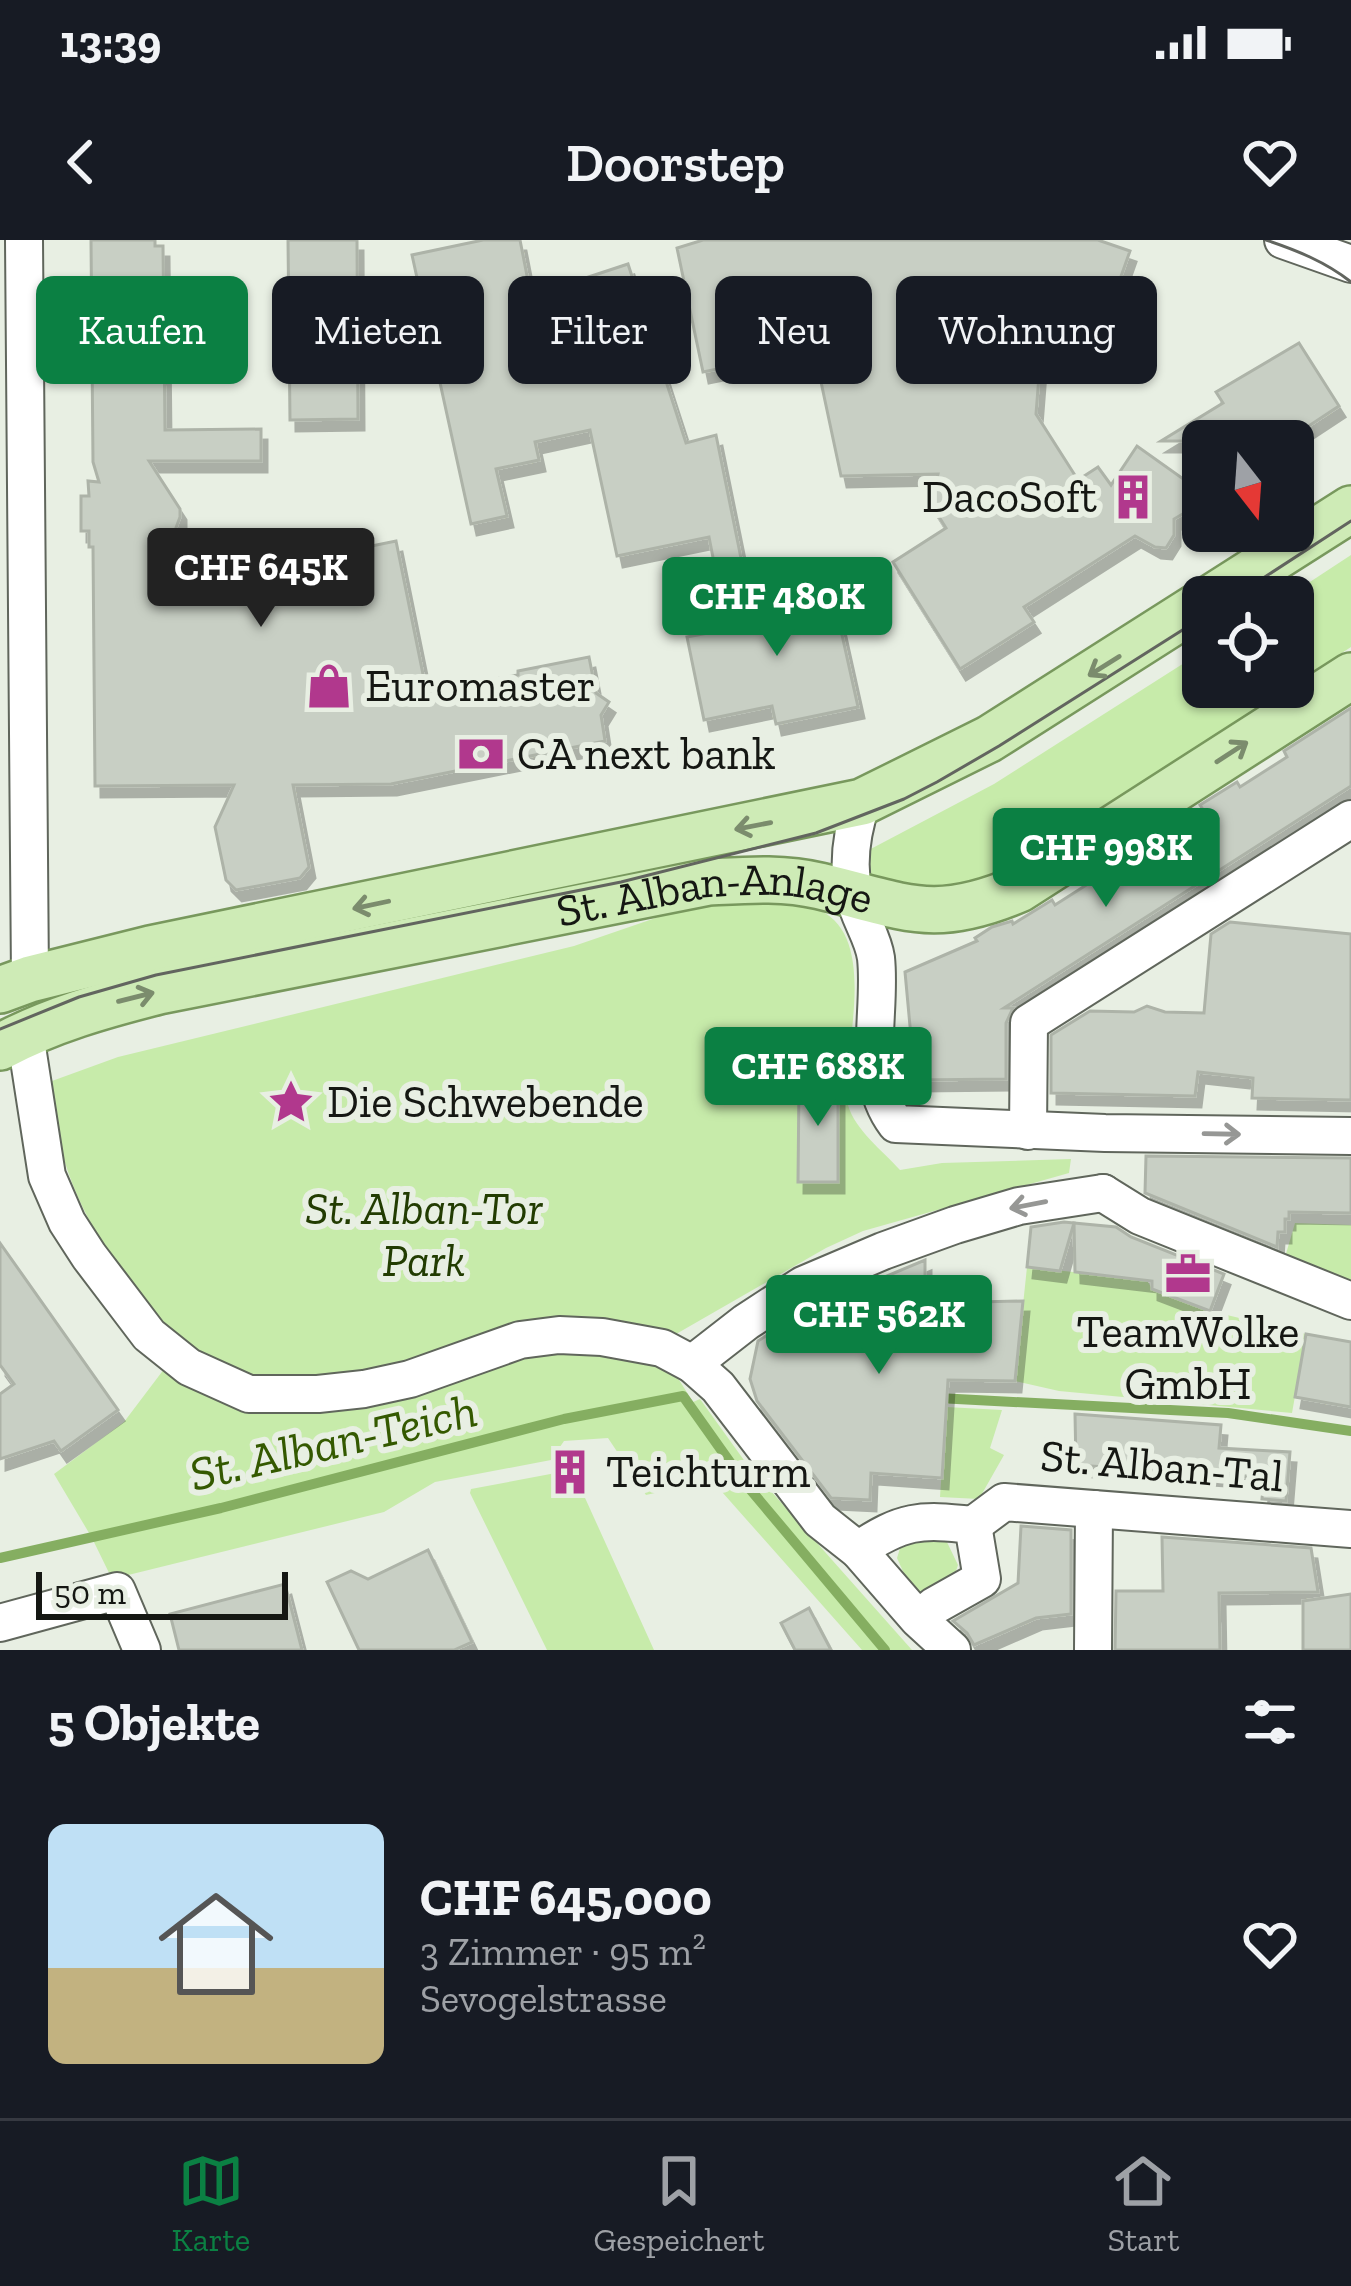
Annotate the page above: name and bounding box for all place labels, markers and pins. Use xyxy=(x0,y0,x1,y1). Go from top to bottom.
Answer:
place label: DacoSoft xyxy=(922,470,1097,524)
building icon: DacoSoft xyxy=(1108,472,1158,522)
pin: CHF 645K xyxy=(137,528,385,630)
pin: CHF 480K xyxy=(653,557,901,659)
place label: Euromaster xyxy=(365,659,596,713)
shop icon: Euromaster xyxy=(304,661,354,711)
place label: CA next bank xyxy=(517,727,775,781)
bank icon: CA next bank xyxy=(456,729,506,779)
pin: CHF 998K xyxy=(982,808,1230,910)
pin: CHF 688K xyxy=(694,1027,942,1129)
place label: Die Schwebende xyxy=(327,1075,644,1129)
place icon: Die Schwebende xyxy=(266,1077,316,1127)
office icon: TeamWolke GmbH xyxy=(1163,1249,1213,1299)
pin: CHF 562K xyxy=(755,1275,1003,1377)
place label: TeamWolke GmbH xyxy=(1076,1305,1300,1411)
place label: Teichturm xyxy=(606,1445,811,1499)
building icon: Teichturm xyxy=(545,1447,595,1497)

